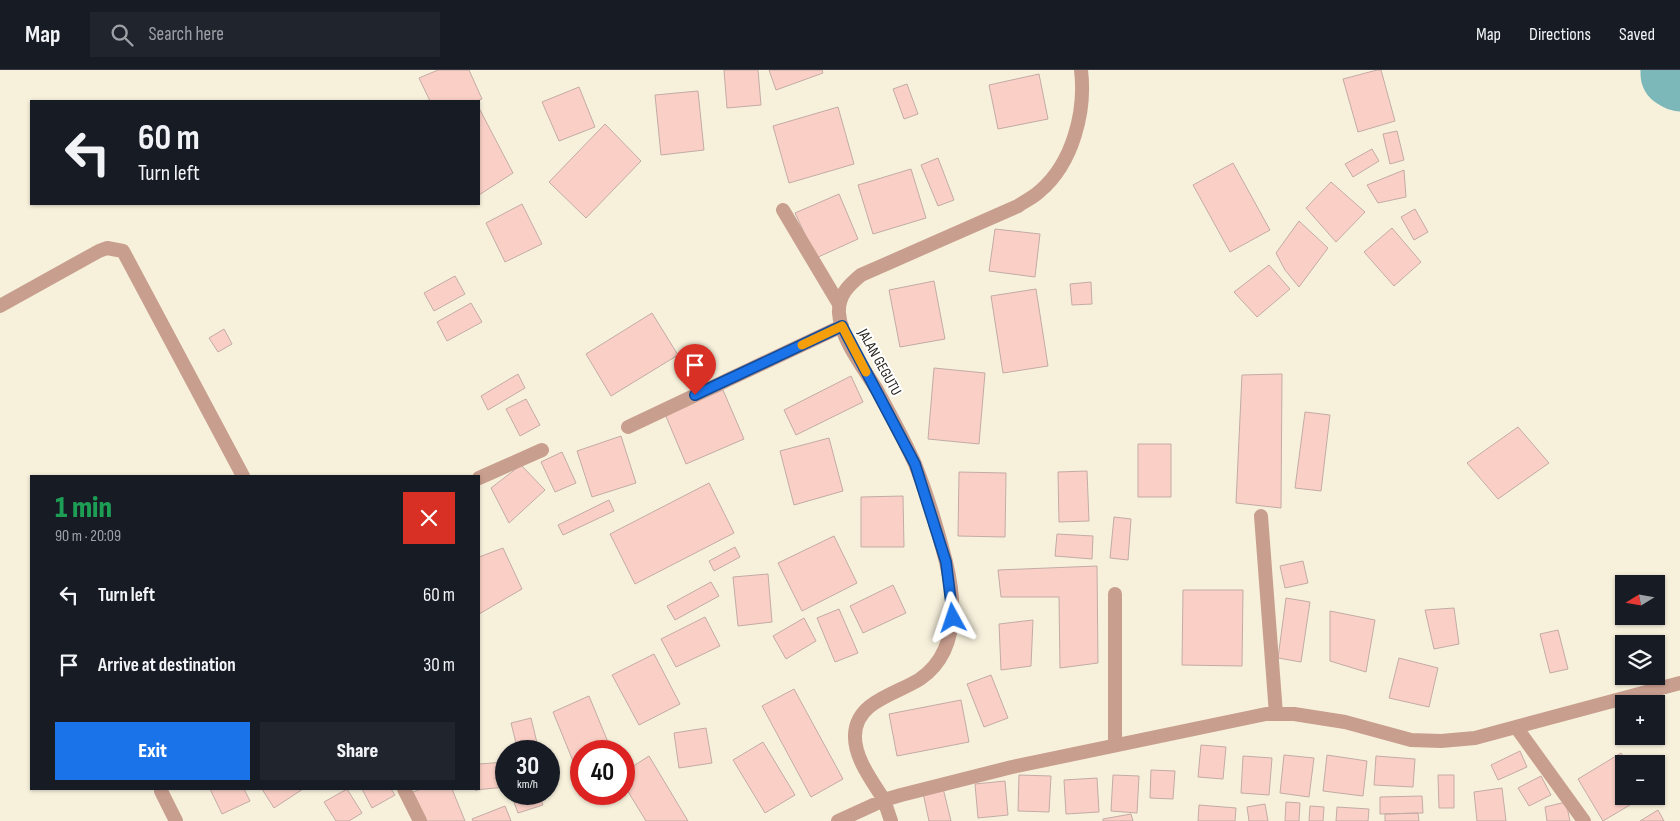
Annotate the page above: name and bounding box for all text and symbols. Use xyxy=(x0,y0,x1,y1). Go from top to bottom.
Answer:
search box xyxy=(90,12,440,57)
text: Map xyxy=(25,20,60,49)
icon: search xyxy=(108,21,136,49)
text: Search here xyxy=(148,23,224,46)
text: Map xyxy=(1476,24,1501,45)
text: Directions xyxy=(1529,24,1591,45)
text: Saved xyxy=(1619,24,1655,45)
text: 60 m xyxy=(138,117,200,160)
icon: left xyxy=(55,120,120,185)
text: Turn left xyxy=(138,160,200,187)
street label: JALAN GEGUTU xyxy=(853,325,906,399)
pin xyxy=(674,344,716,395)
icon: arrive xyxy=(681,351,709,379)
text: 1 min xyxy=(55,490,112,526)
button: close xyxy=(403,492,455,544)
text: 90 m · 20:09 xyxy=(55,527,121,546)
north arrow xyxy=(1615,575,1665,625)
map controls xyxy=(1615,575,1665,805)
icon: left xyxy=(55,581,83,609)
text: Turn left xyxy=(98,584,155,607)
text: 60 m xyxy=(423,584,455,607)
position arrow xyxy=(926,591,978,643)
button: layers xyxy=(1615,635,1665,685)
icon: arrive xyxy=(55,651,83,679)
text: Arrive at destination xyxy=(98,654,236,677)
text: 30 m xyxy=(423,654,455,677)
button: + xyxy=(1615,695,1665,745)
button: Exit xyxy=(55,722,250,780)
button: Share xyxy=(260,722,455,780)
speed limit sign: 40 xyxy=(570,740,635,805)
text: 30 xyxy=(516,751,539,782)
button: − xyxy=(1615,755,1665,805)
text: km/h xyxy=(517,777,538,792)

